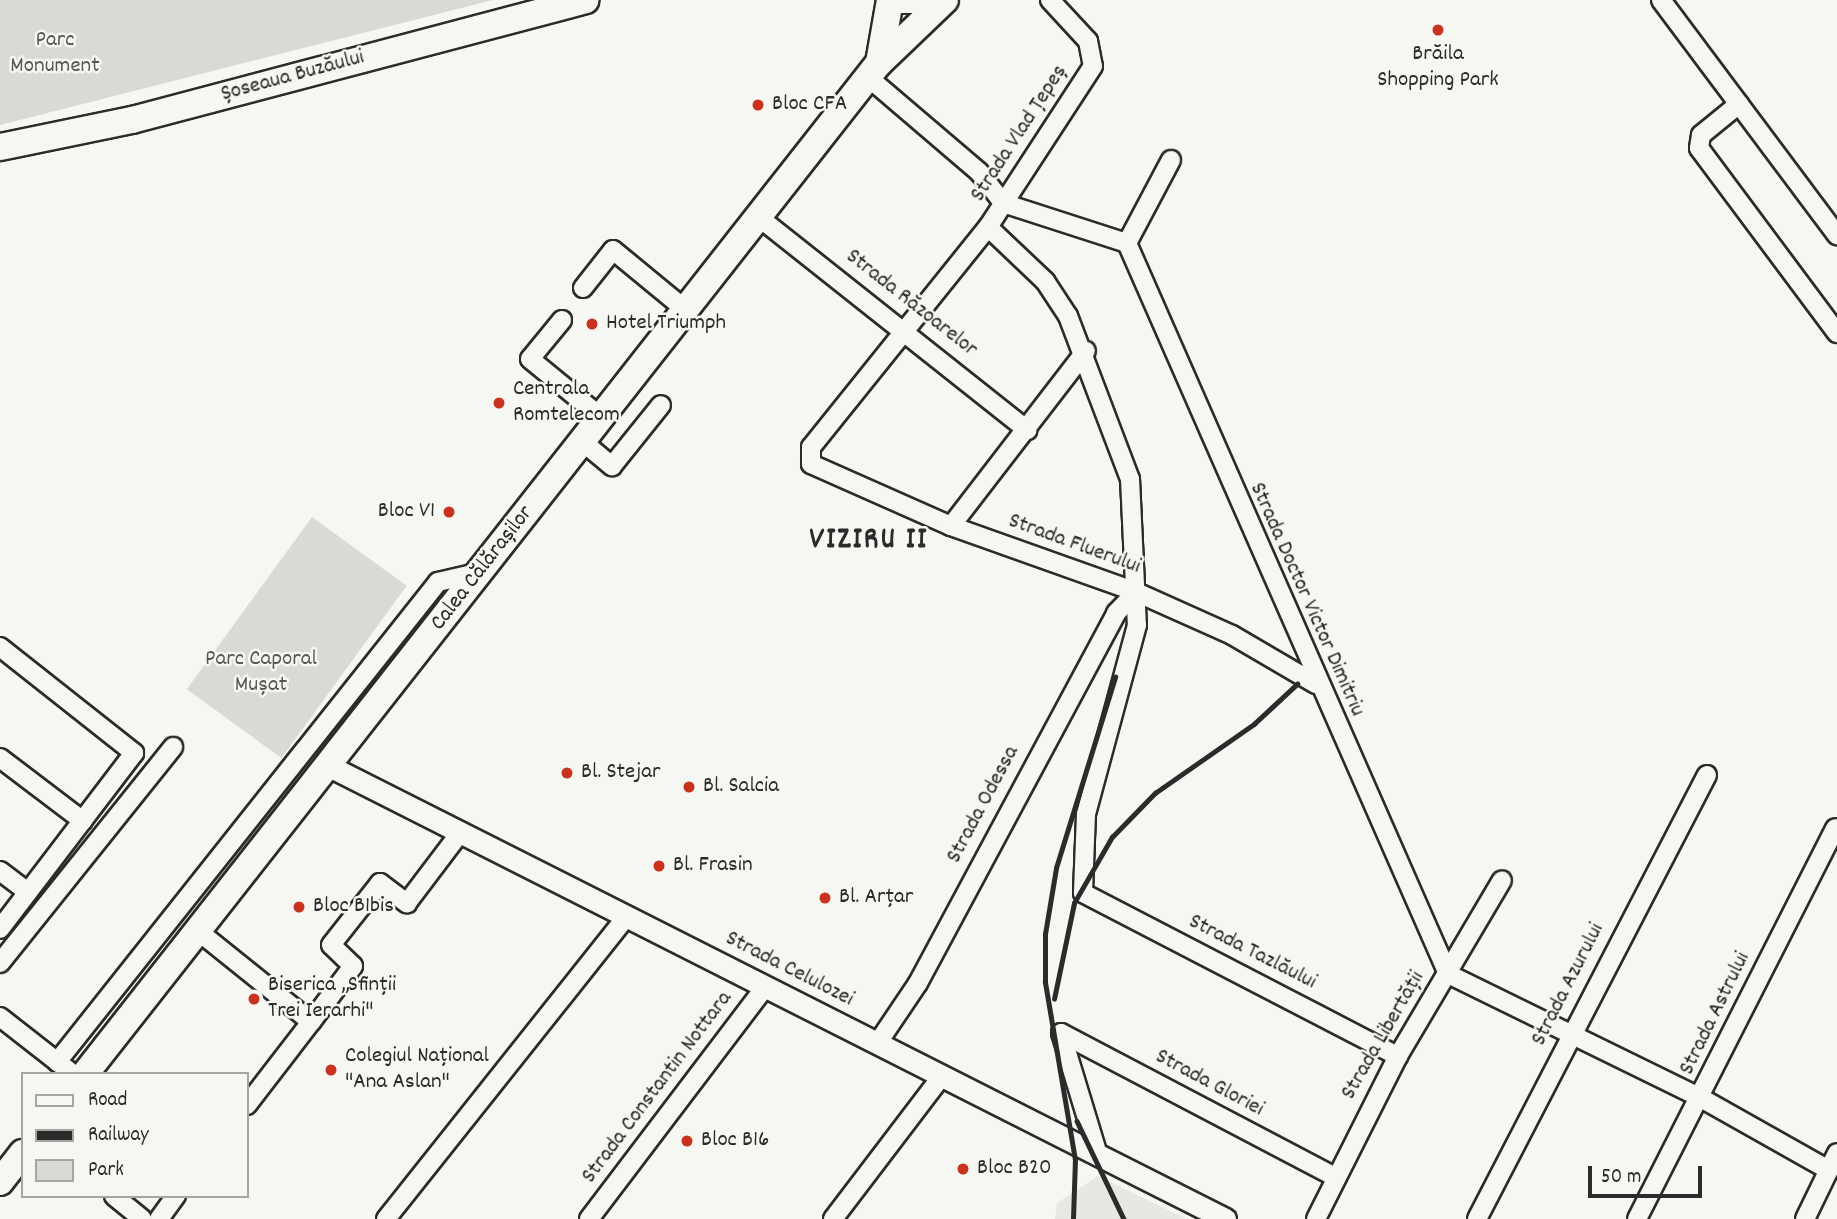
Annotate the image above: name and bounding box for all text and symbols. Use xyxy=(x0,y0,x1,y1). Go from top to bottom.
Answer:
marker: Brăila Shopping Park xyxy=(1430,22,1446,38)
park label: Parc Monument xyxy=(10,27,100,81)
place label: Brăila Shopping Park xyxy=(1377,41,1499,95)
street label: Șoseaua Buzăului xyxy=(219,45,367,109)
street label: Strada Vlad Țepeș xyxy=(965,60,1075,208)
place label: Bloc CFA xyxy=(772,91,847,119)
marker: Bloc CFA xyxy=(750,97,766,113)
street label: Strada Răzoarelor xyxy=(839,244,983,364)
place label: Hotel Triumph xyxy=(606,310,726,338)
marker: Hotel Triumph xyxy=(584,316,600,332)
place label: Centrala Romtelecom xyxy=(513,376,620,430)
marker: Centrala Romtelecom xyxy=(491,395,507,411)
street label: Strada Doctor Victor Dimitriu xyxy=(1242,479,1370,721)
place label: Bloc V1 xyxy=(378,498,435,526)
street label: Calea Călărașilor xyxy=(426,501,540,637)
marker: Bloc V1 xyxy=(441,504,457,520)
street label: Strada Fluerului xyxy=(1004,508,1144,582)
district label: VIZIRU II xyxy=(811,524,927,560)
park label: Parc Caporal Mușat xyxy=(205,646,317,700)
street label: Strada Odessa xyxy=(942,742,1026,868)
place label: Bl. Stejar xyxy=(581,759,661,787)
marker: Bl. Stejar xyxy=(559,765,575,781)
place label: Bl. Salcia xyxy=(703,773,779,801)
marker: Bl. Salcia xyxy=(681,779,697,795)
place label: Bl. Frasin xyxy=(673,852,753,880)
marker: Bl. Frasin xyxy=(651,858,667,874)
place label: Bl. Arțar xyxy=(839,884,913,912)
marker: Bl. Arțar xyxy=(817,890,833,906)
place label: Bloc B1bis xyxy=(313,893,394,921)
marker: Bloc B1bis xyxy=(291,899,307,915)
street label: Strada Tazlăului xyxy=(1183,909,1321,997)
street label: Strada Azurului xyxy=(1526,919,1612,1051)
street label: Strada Celulozei xyxy=(720,926,858,1014)
street label: Strada Astrului xyxy=(1674,948,1758,1080)
street label: Strada Libertății xyxy=(1336,967,1432,1105)
place label: Biserica „Sfinții Trei Ierarhi" xyxy=(268,972,396,1026)
street label: Strada Constantin Nottara xyxy=(577,986,739,1190)
marker: Biserica „Sfinții Trei Ierarhi" xyxy=(246,991,262,1007)
place label: Colegiul Național "Ana Aslan" xyxy=(345,1043,489,1097)
street label: Strada Gloriei xyxy=(1150,1044,1268,1124)
marker: Colegiul Național "Ana Aslan" xyxy=(323,1062,339,1078)
legend xyxy=(21,1072,248,1198)
text: Road xyxy=(88,1086,127,1116)
text: Railway xyxy=(88,1121,149,1151)
place label: Bloc B16 xyxy=(701,1127,769,1155)
marker: Bloc B16 xyxy=(679,1133,695,1149)
scale bar xyxy=(1592,1152,1706,1196)
place label: Bloc B20 xyxy=(977,1155,1052,1183)
text: Park xyxy=(88,1156,124,1186)
marker: Bloc B20 xyxy=(955,1161,971,1177)
text: 50 m xyxy=(1601,1163,1641,1193)

